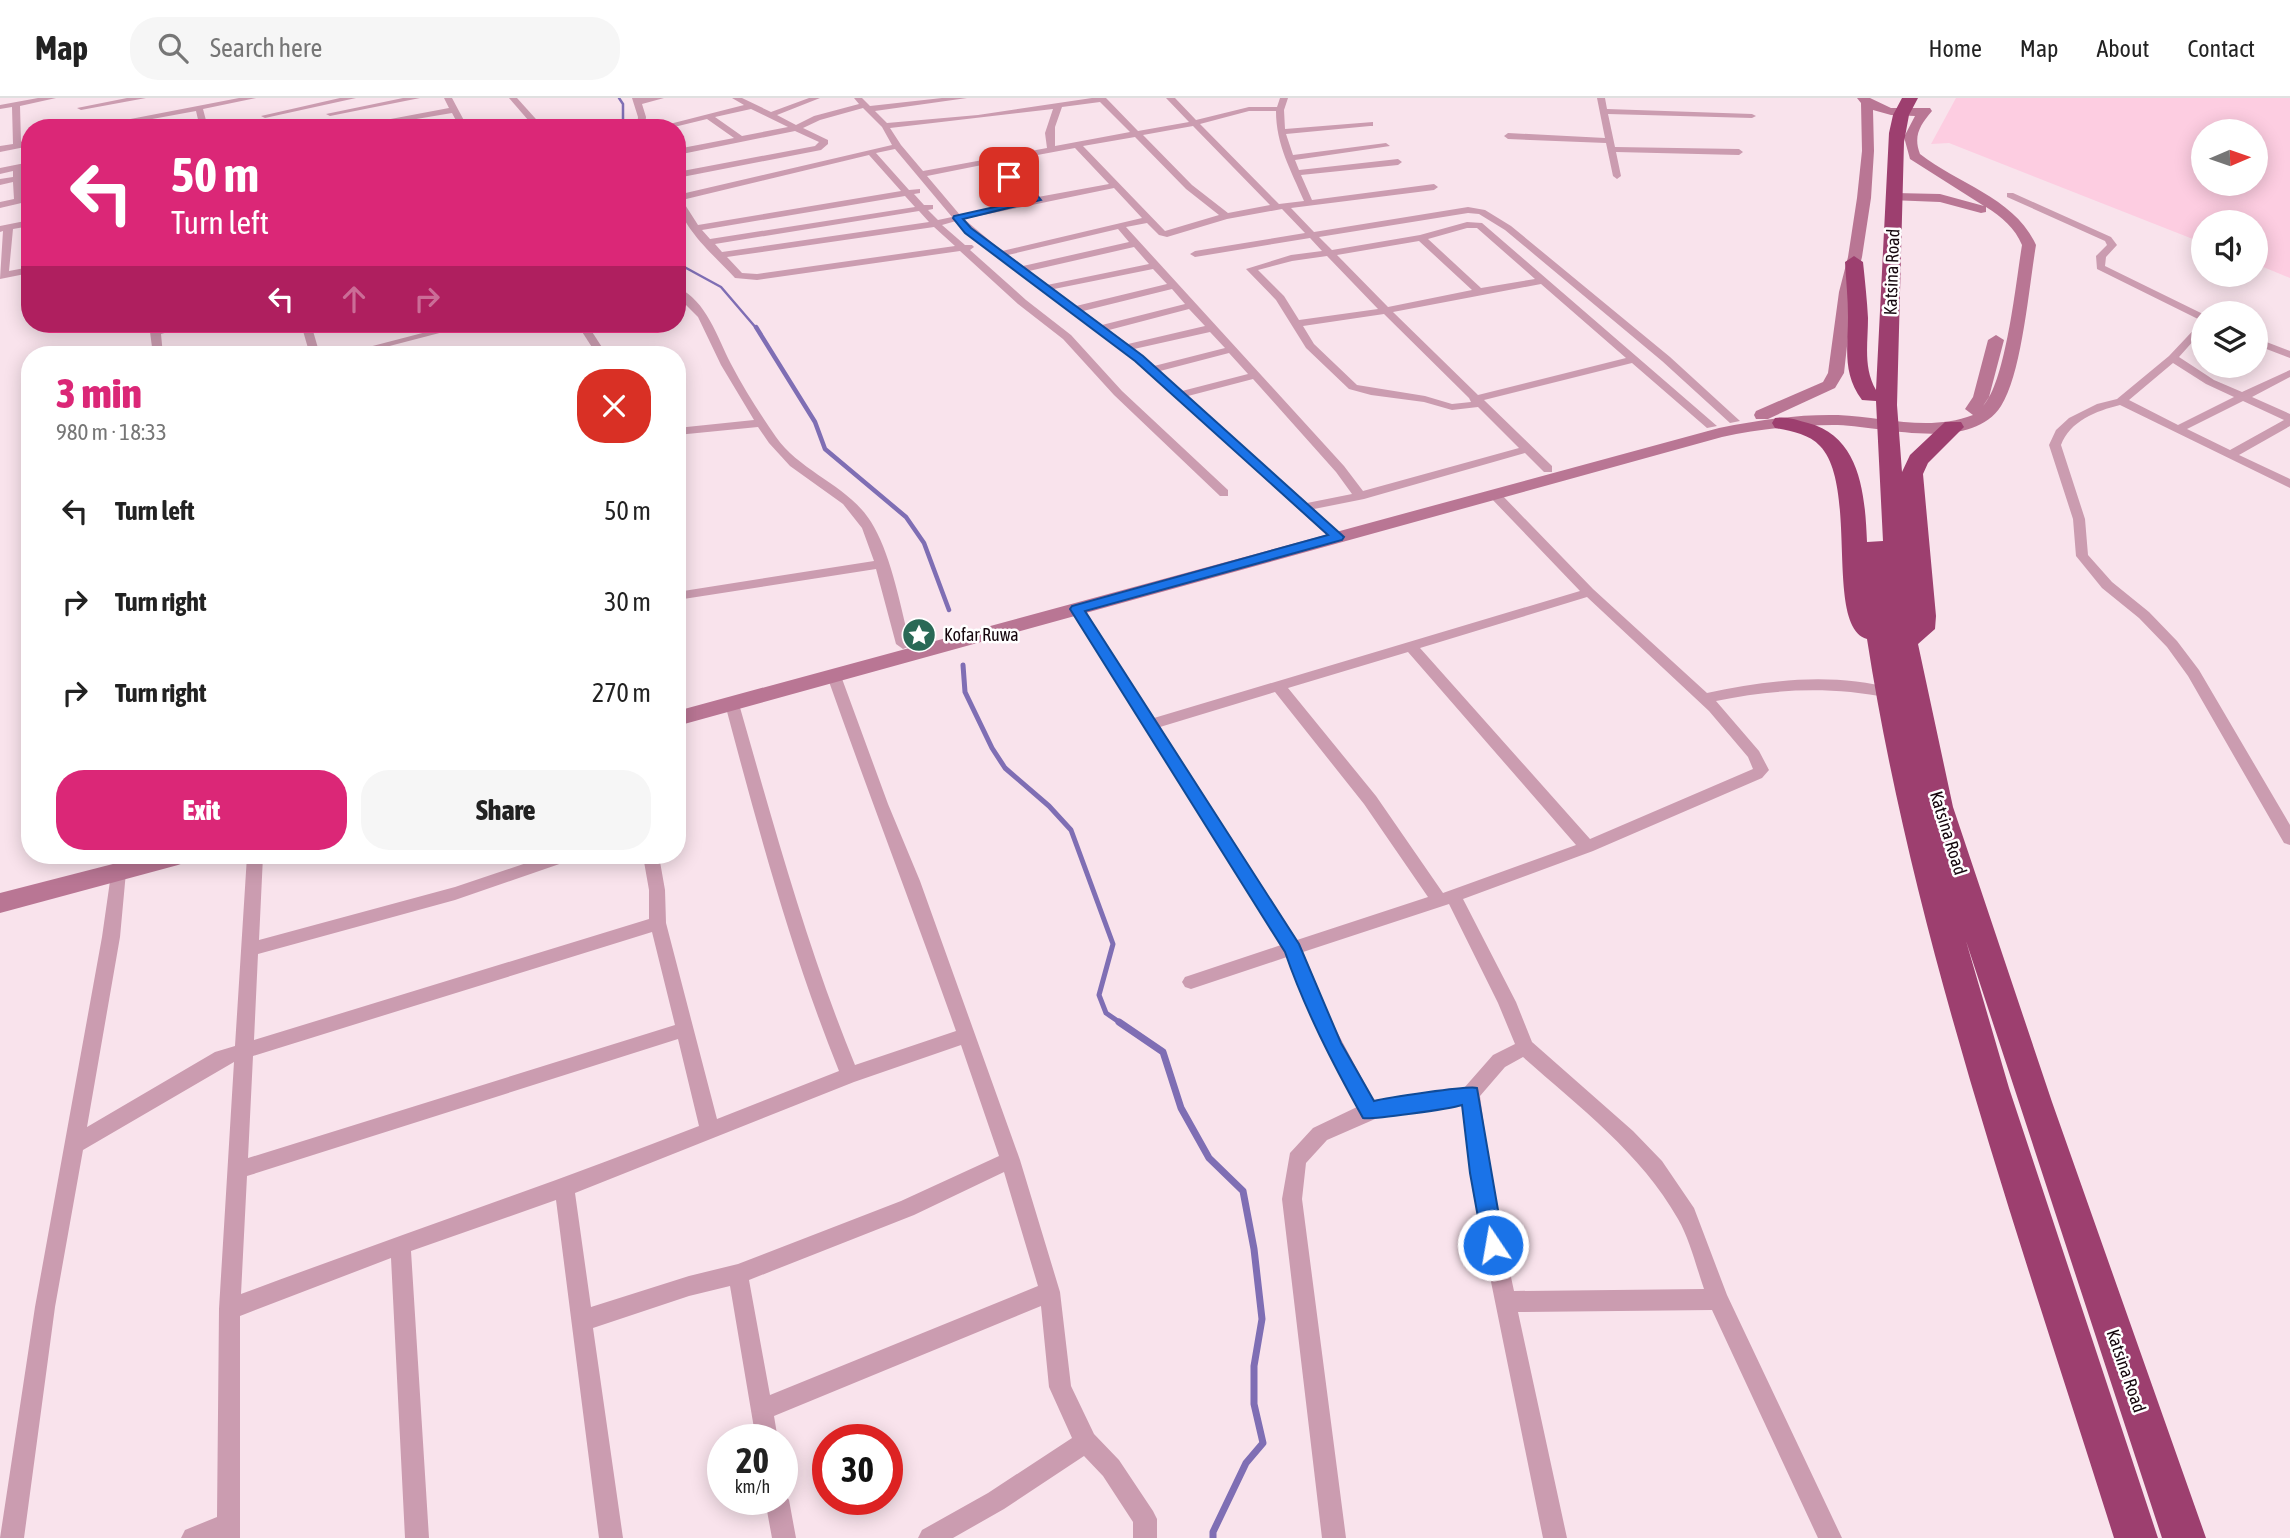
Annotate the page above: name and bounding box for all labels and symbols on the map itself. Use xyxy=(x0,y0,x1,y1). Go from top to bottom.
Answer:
north arrow xyxy=(2191,119,2268,196)
pin xyxy=(979,147,1039,207)
street label: Katsina Road xyxy=(1879,228,1904,316)
place icon: Kofar Ruwa xyxy=(900,616,938,654)
place label: Kofar Ruwa xyxy=(944,624,1019,645)
street label: Katsina Road xyxy=(1926,788,1971,877)
position arrow xyxy=(1456,1208,1530,1282)
street label: Katsina Road xyxy=(2102,1327,2150,1415)
speed limit sign: 30 xyxy=(812,1424,903,1515)

